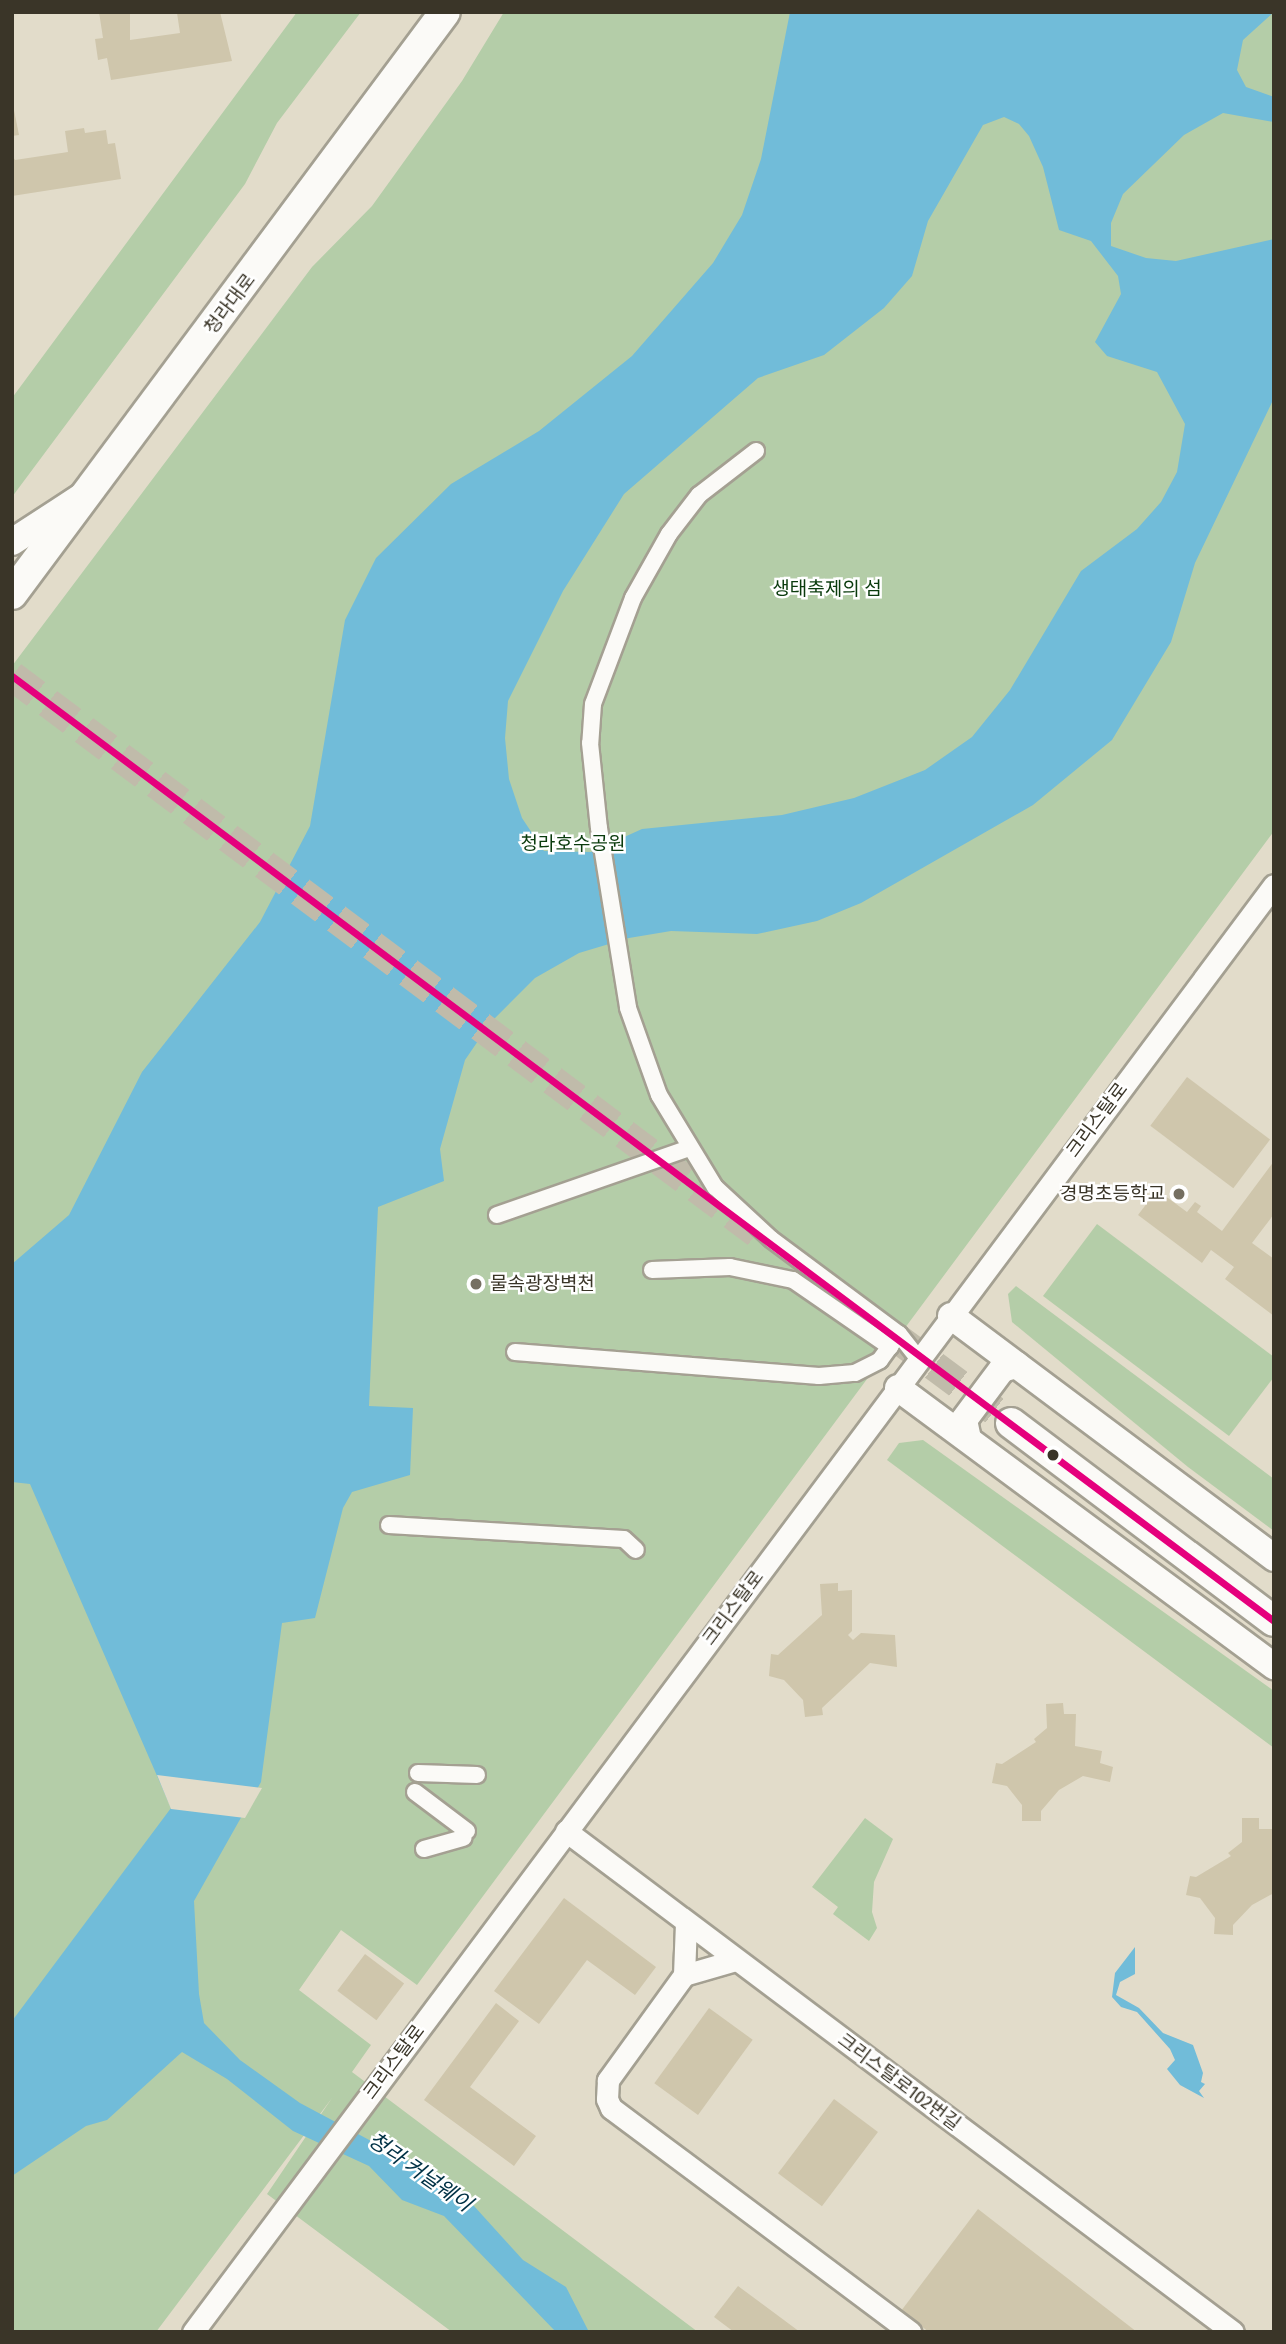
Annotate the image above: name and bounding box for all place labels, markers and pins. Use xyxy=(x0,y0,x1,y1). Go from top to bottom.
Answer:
place label: 경명초등학교 xyxy=(1060,1183,1165,1205)
marker: 경명초등학교 xyxy=(1171,1186,1187,1202)
place label: 물속광장벽천 xyxy=(490,1273,595,1295)
marker: 물속광장벽천 xyxy=(468,1276,484,1292)
unlabelled marker xyxy=(1046,1448,1060,1462)

